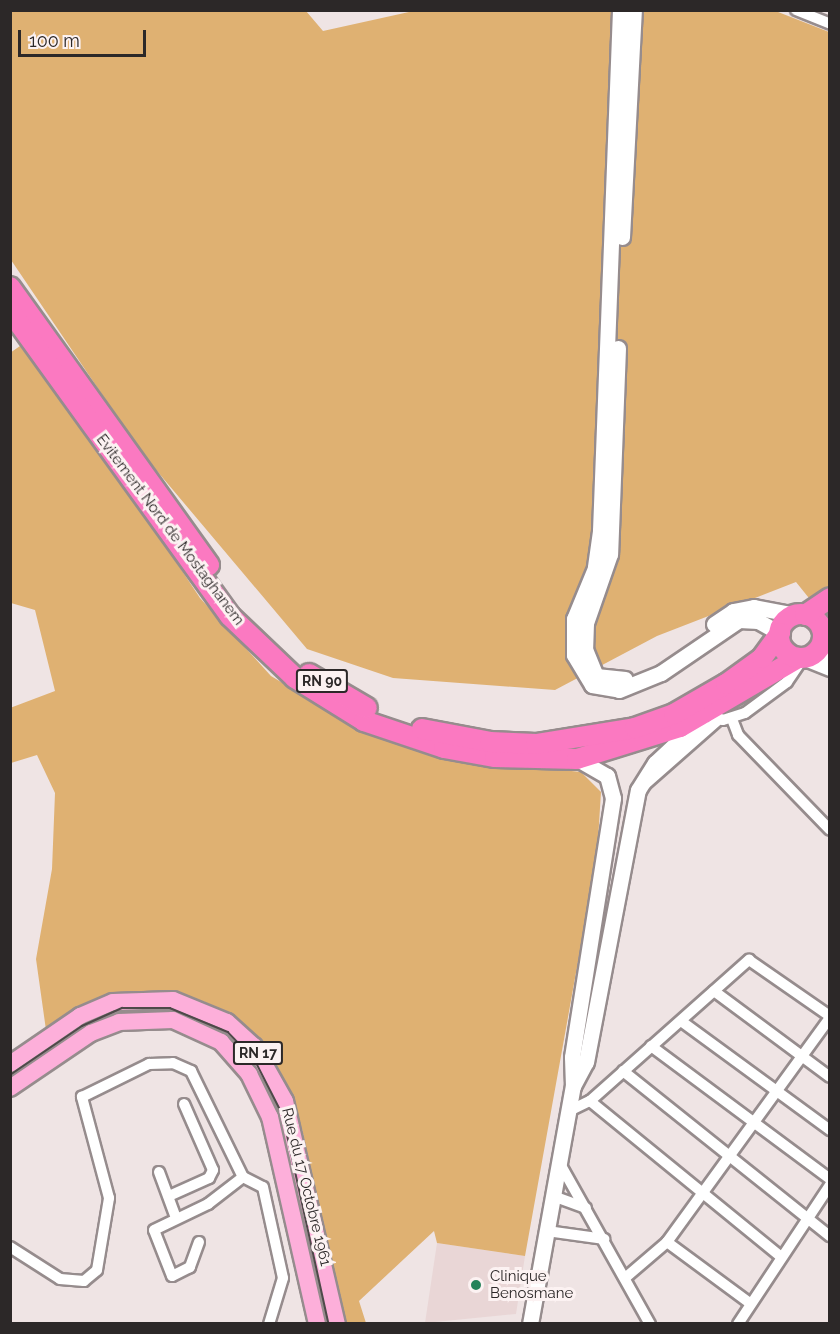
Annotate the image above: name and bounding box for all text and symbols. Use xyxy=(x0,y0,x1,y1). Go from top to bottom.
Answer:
scale bar xyxy=(21,18,148,56)
text: 100 m xyxy=(29,30,80,51)
street label: Evitement Nord de Mostaghanem xyxy=(92,431,248,629)
road number: RN 90 xyxy=(295,670,349,692)
road number: RN 17 xyxy=(232,1042,284,1064)
street label: Rue du 17 Octobre 1961 xyxy=(278,1106,334,1268)
place label: Clinique Benosmane xyxy=(490,1267,573,1302)
marker: Clinique Benosmane xyxy=(467,1276,485,1294)

